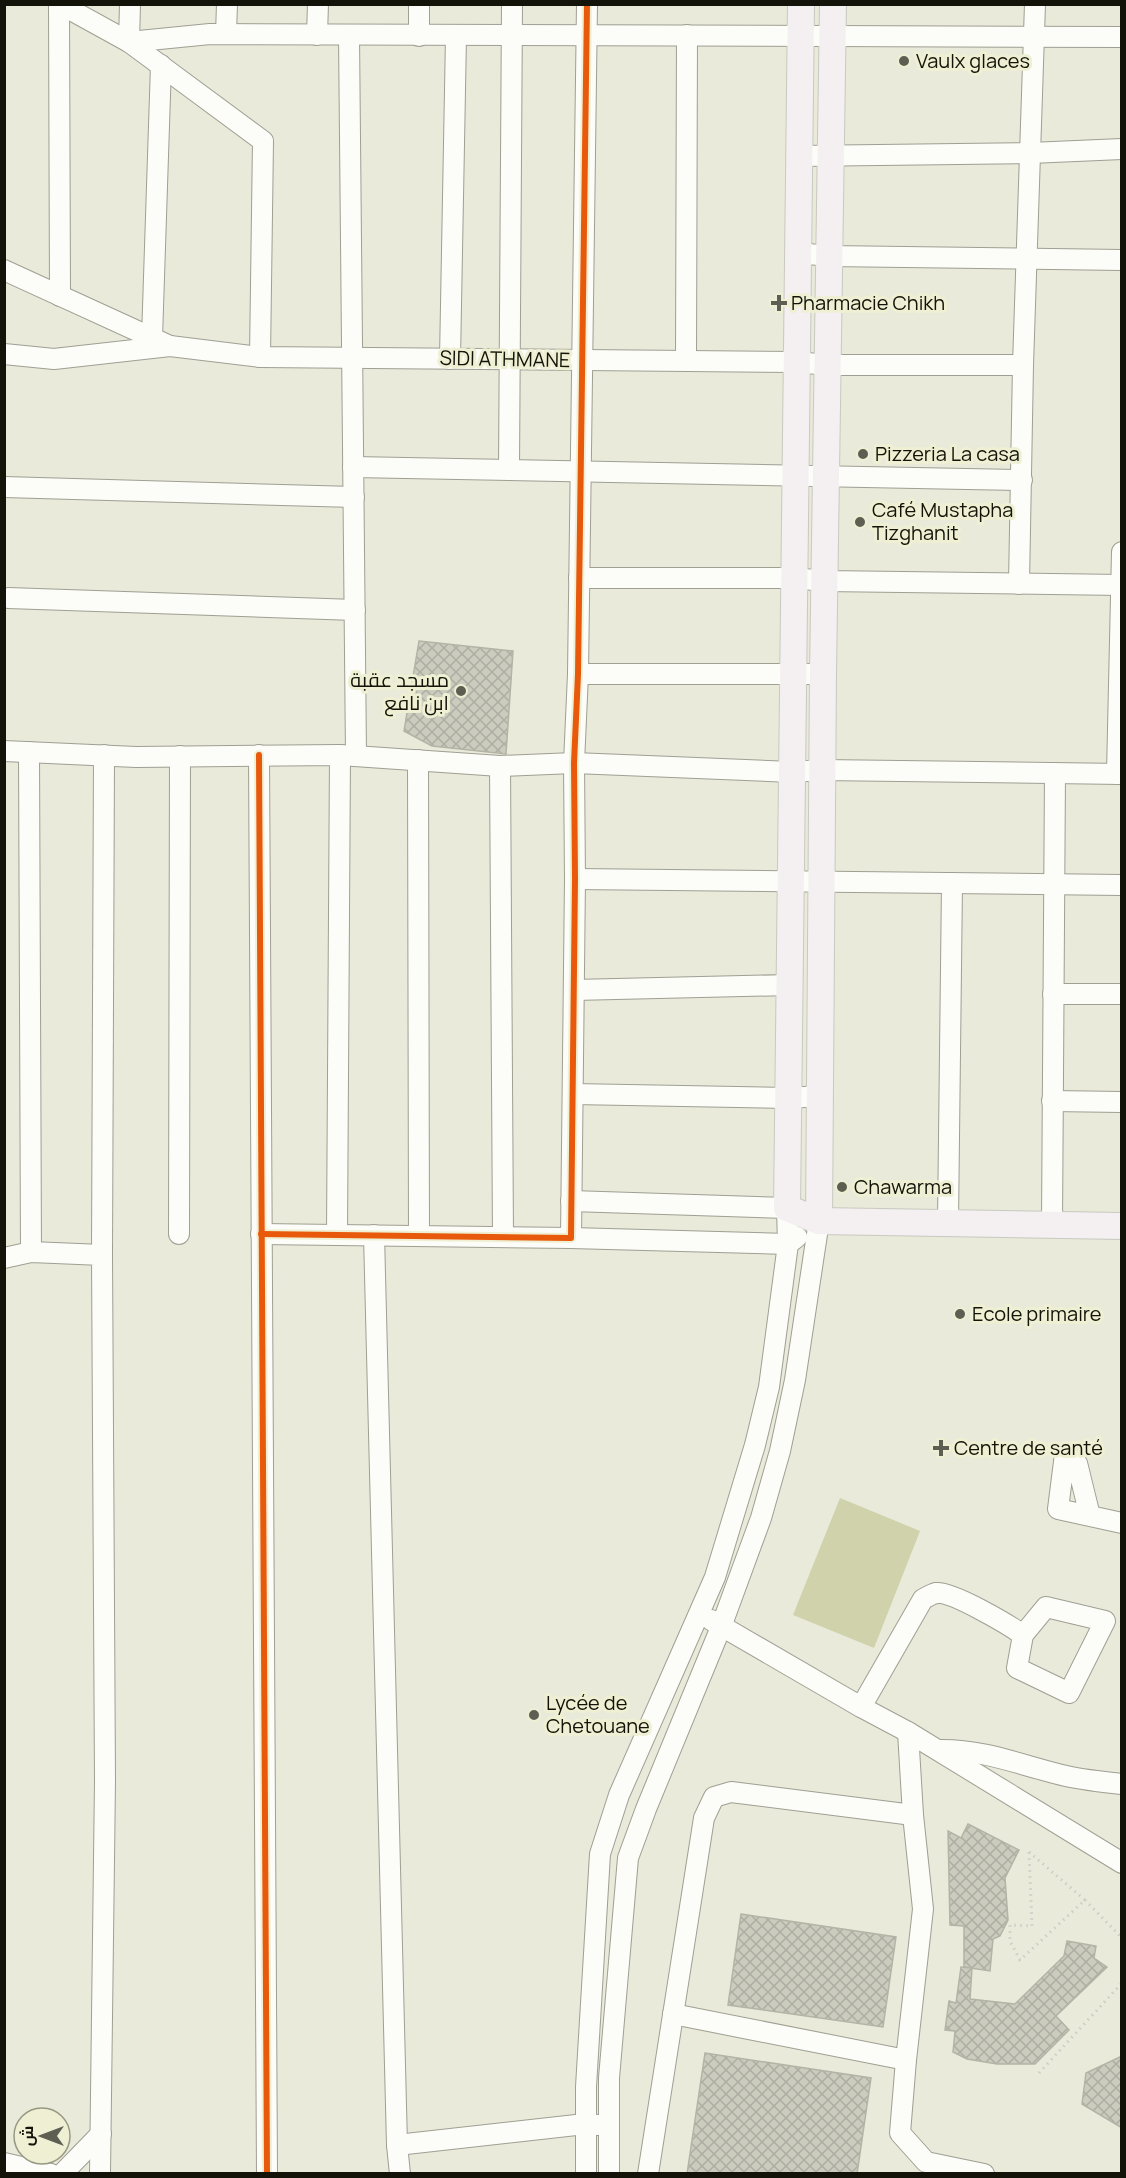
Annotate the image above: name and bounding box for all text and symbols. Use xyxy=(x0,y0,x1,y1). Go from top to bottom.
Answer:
place label: Vaulx glaces xyxy=(916,47,1030,74)
marker: Vaulx glaces xyxy=(897,54,911,68)
place label: Pharmacie Chikh xyxy=(791,289,945,316)
marker: Pharmacie Chikh xyxy=(772,296,786,310)
street label: SIDI ATHMANE xyxy=(439,344,571,373)
place label: Pizzeria La casa xyxy=(875,440,1020,467)
marker: Pizzeria La casa xyxy=(856,447,870,461)
place label: Café Mustapha Tizghanit xyxy=(872,496,1013,546)
marker: Café Mustapha Tizghanit xyxy=(853,515,867,529)
place label: مسجد عقبة ابن نافع xyxy=(350,666,449,717)
marker: مسجد عقبة ابن نافع xyxy=(454,684,468,698)
place label: Chawarma xyxy=(854,1173,952,1200)
marker: Chawarma xyxy=(835,1180,849,1194)
place label: Ecole primaire xyxy=(972,1300,1102,1327)
marker: Ecole primaire xyxy=(953,1307,967,1321)
place label: Centre de santé xyxy=(954,1434,1103,1461)
marker: Centre de santé xyxy=(932,1439,950,1457)
place label: Lycée de Chetouane xyxy=(546,1689,650,1739)
marker: Lycée de Chetouane xyxy=(527,1708,541,1722)
north arrow xyxy=(12,2106,72,2166)
text: ش xyxy=(16,2126,38,2146)

